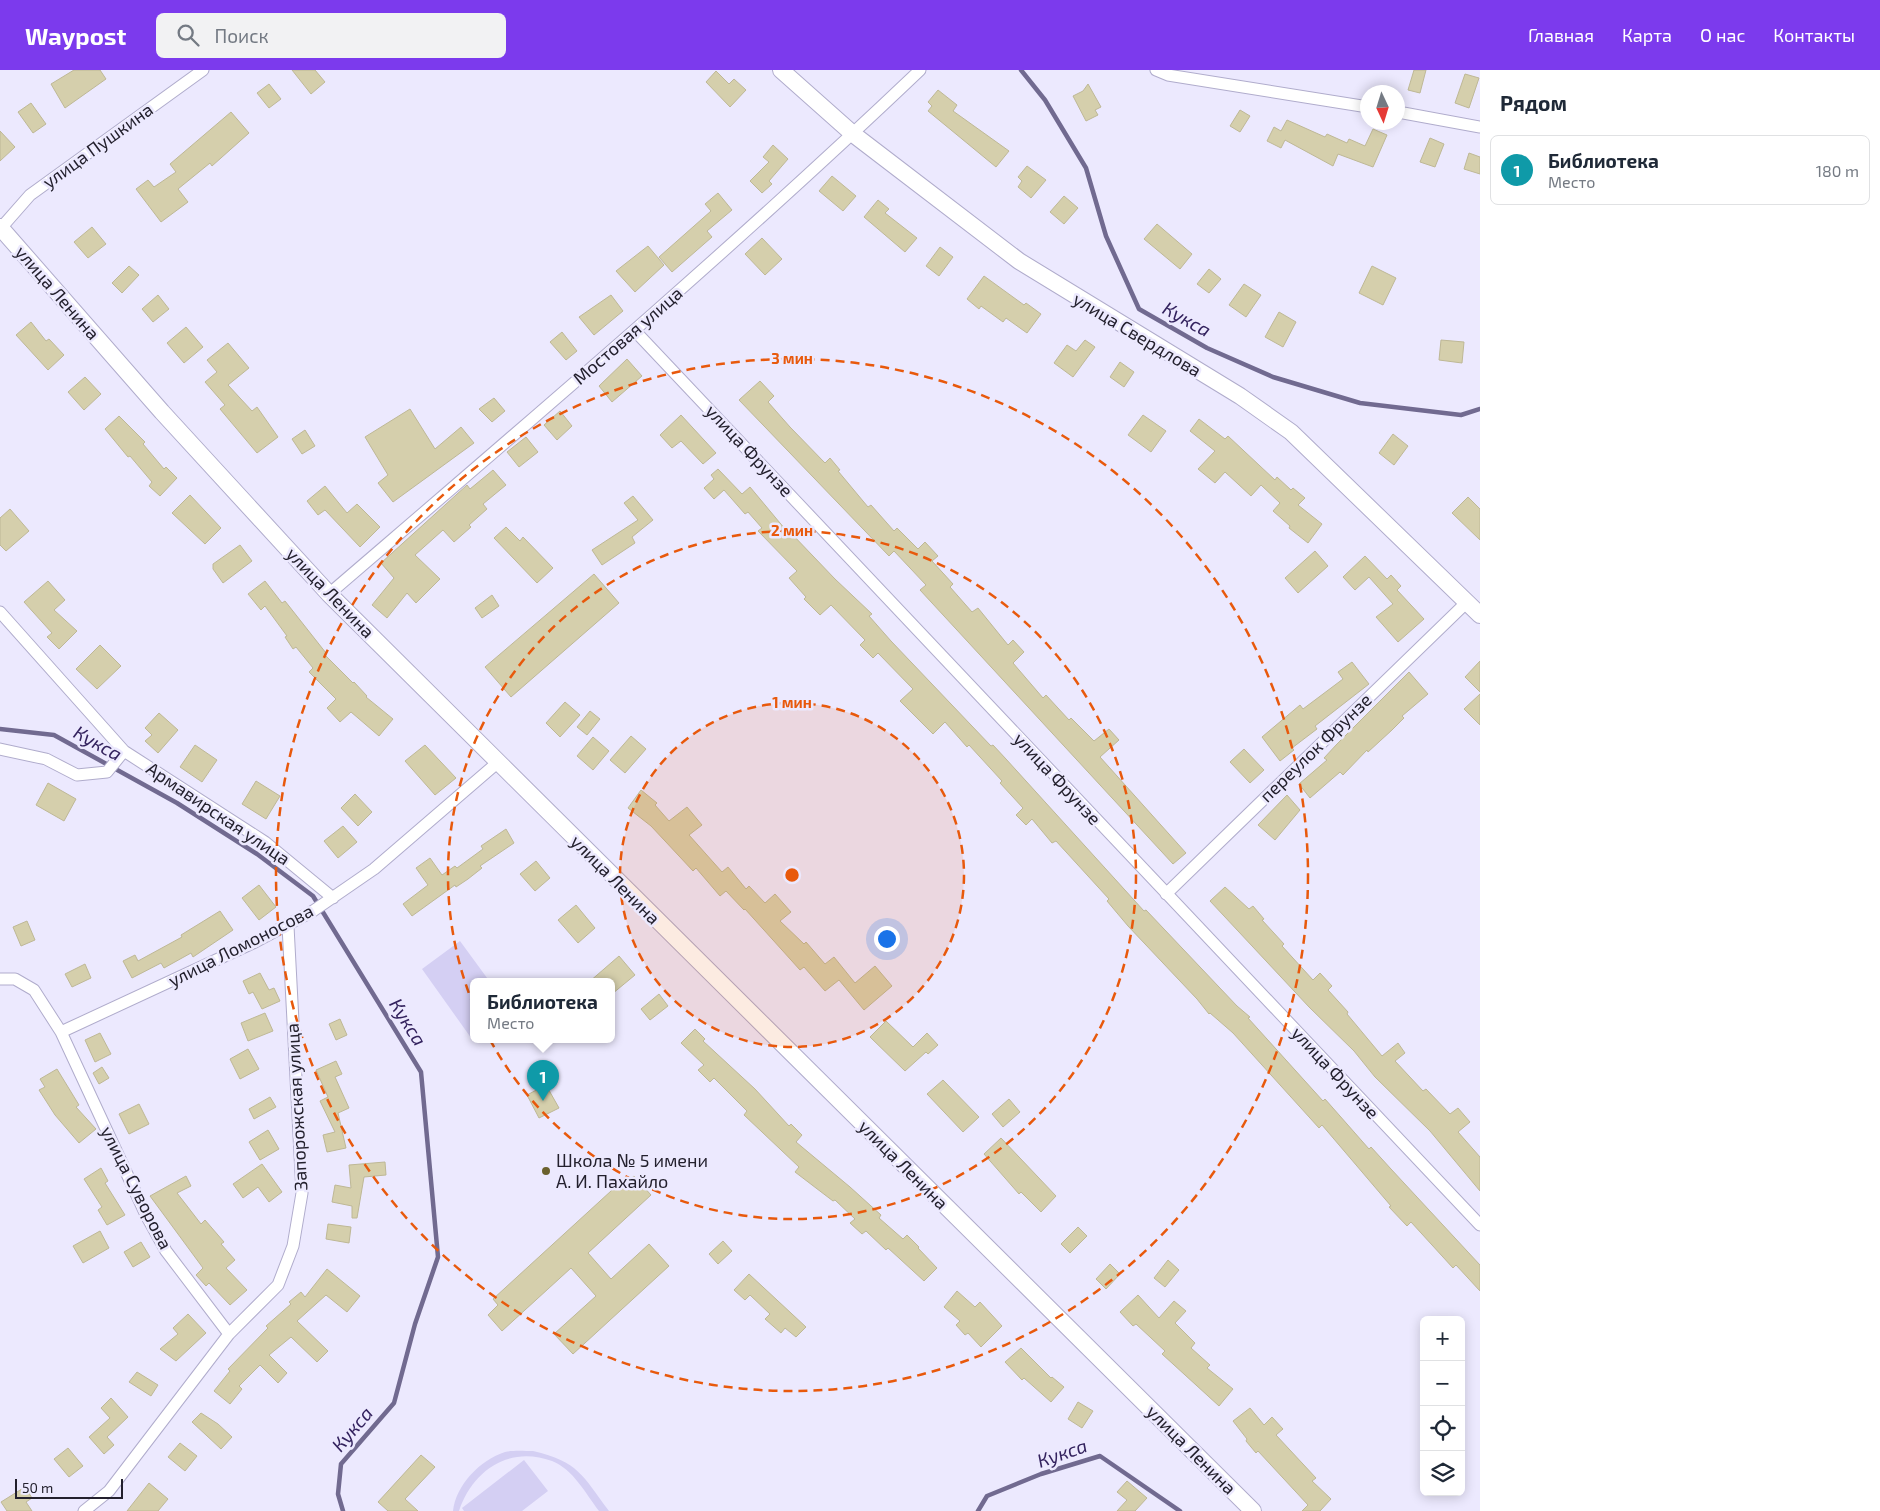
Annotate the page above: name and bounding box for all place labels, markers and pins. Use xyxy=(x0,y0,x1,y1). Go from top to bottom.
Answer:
centre of rings xyxy=(783,866,801,884)
pin: 1 xyxy=(527,1060,559,1101)
place label: Школа № 5 имени А. И. Пахайло xyxy=(556,1149,708,1192)
marker: Школа № 5 имени А. И. Пахайло xyxy=(540,1165,552,1177)

